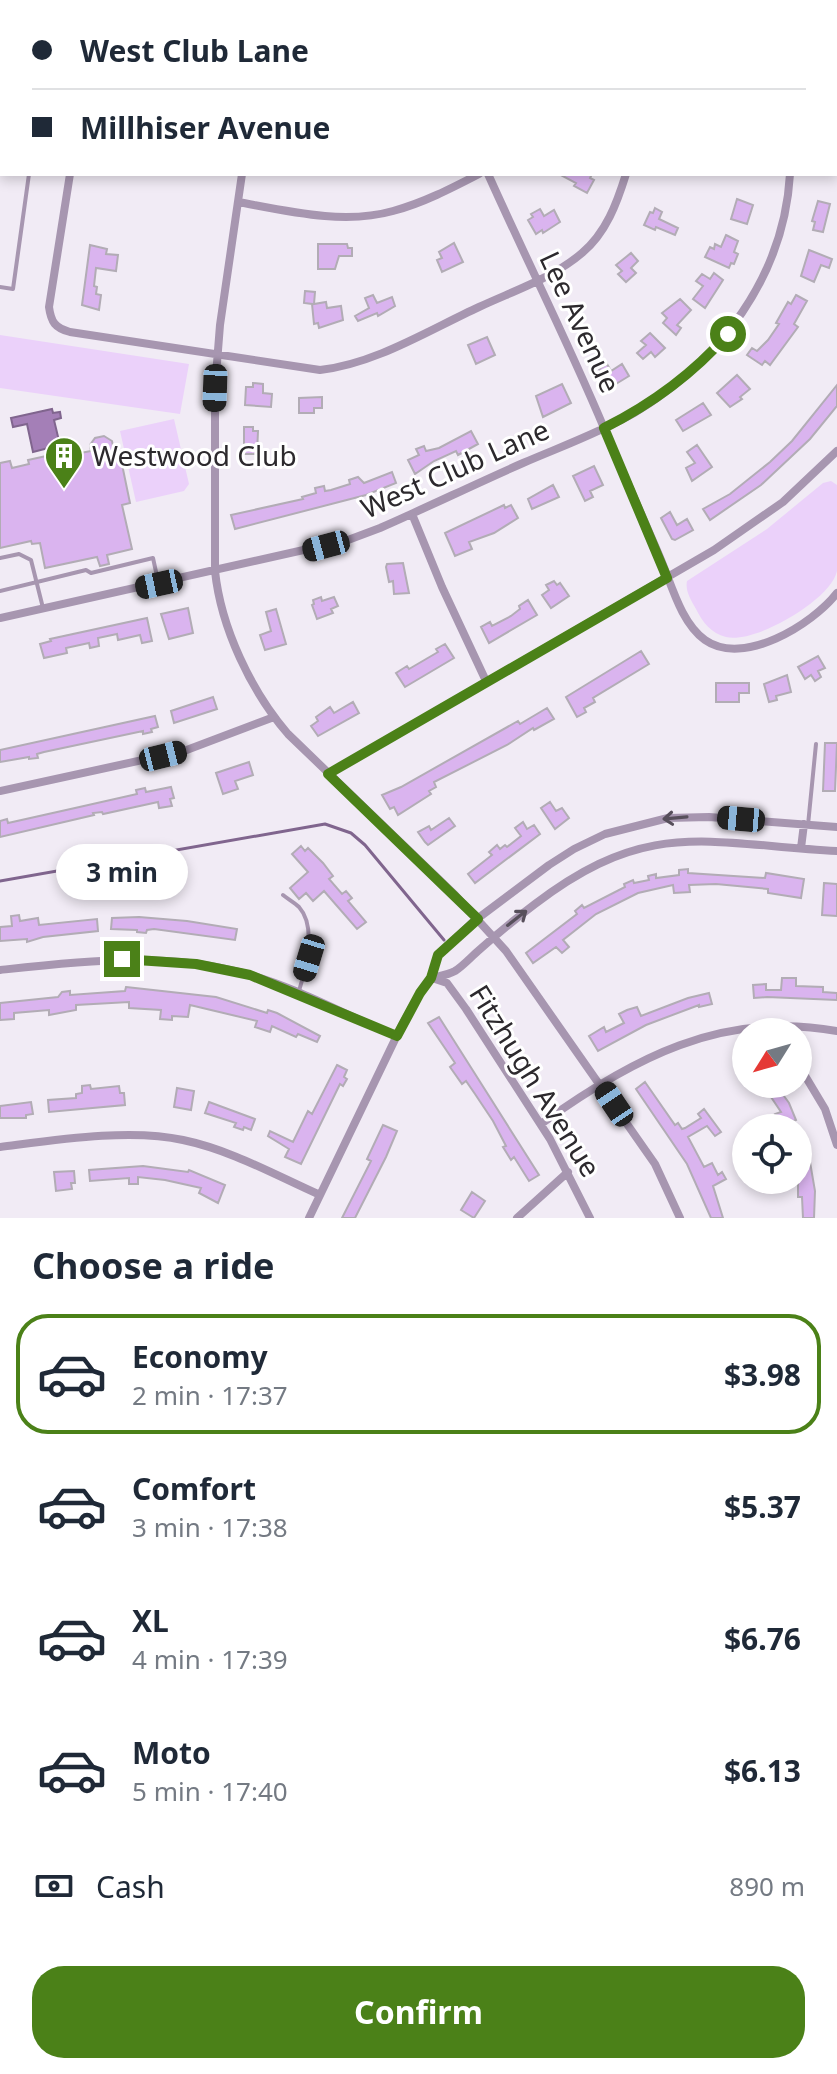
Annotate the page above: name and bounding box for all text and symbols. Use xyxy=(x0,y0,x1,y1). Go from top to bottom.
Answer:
text: West Club Lane xyxy=(80,30,309,71)
text: Millhiser Avenue xyxy=(80,107,331,148)
street label: Lee Avenue xyxy=(532,245,630,398)
route start xyxy=(710,316,746,352)
car xyxy=(202,364,228,412)
street label: West Club Lane xyxy=(354,410,555,527)
building icon: Westwood Club xyxy=(43,435,85,490)
place label: Westwood Club xyxy=(92,436,297,474)
car xyxy=(300,528,352,564)
car xyxy=(133,567,185,601)
car xyxy=(137,739,189,773)
car xyxy=(716,805,766,833)
one-way arrow xyxy=(663,811,689,826)
callout: 3 min xyxy=(56,843,188,899)
text: 3 min xyxy=(86,854,158,890)
one-way arrow xyxy=(506,909,527,927)
car xyxy=(291,932,327,984)
route end xyxy=(104,941,140,977)
street label: Fitzhugh Avenue xyxy=(462,977,610,1184)
north arrow xyxy=(732,1018,812,1098)
map controls xyxy=(732,1018,812,1194)
car xyxy=(591,1077,637,1131)
button: locate xyxy=(732,1114,812,1194)
text: Choose a ride xyxy=(32,1241,274,1290)
text: Economy xyxy=(132,1336,268,1377)
icon: car xyxy=(36,1338,108,1410)
text: $3.98 xyxy=(724,1354,801,1395)
text: 2 min · 17:37 xyxy=(132,1377,288,1413)
text: Comfort xyxy=(132,1468,256,1509)
icon: car xyxy=(36,1470,108,1542)
text: $5.37 xyxy=(724,1486,801,1527)
text: 3 min · 17:38 xyxy=(132,1509,288,1545)
text: XL xyxy=(132,1600,169,1641)
icon: car xyxy=(36,1602,108,1674)
text: $6.76 xyxy=(724,1618,801,1659)
text: 4 min · 17:39 xyxy=(132,1641,288,1677)
text: Moto xyxy=(132,1732,211,1773)
icon: car xyxy=(36,1734,108,1806)
text: $6.13 xyxy=(724,1750,801,1791)
text: 5 min · 17:40 xyxy=(132,1773,288,1809)
icon: cash xyxy=(32,1864,76,1908)
text: Cash xyxy=(96,1866,165,1907)
text: 890 m xyxy=(729,1868,805,1904)
button: Confirm xyxy=(32,1966,805,2058)

